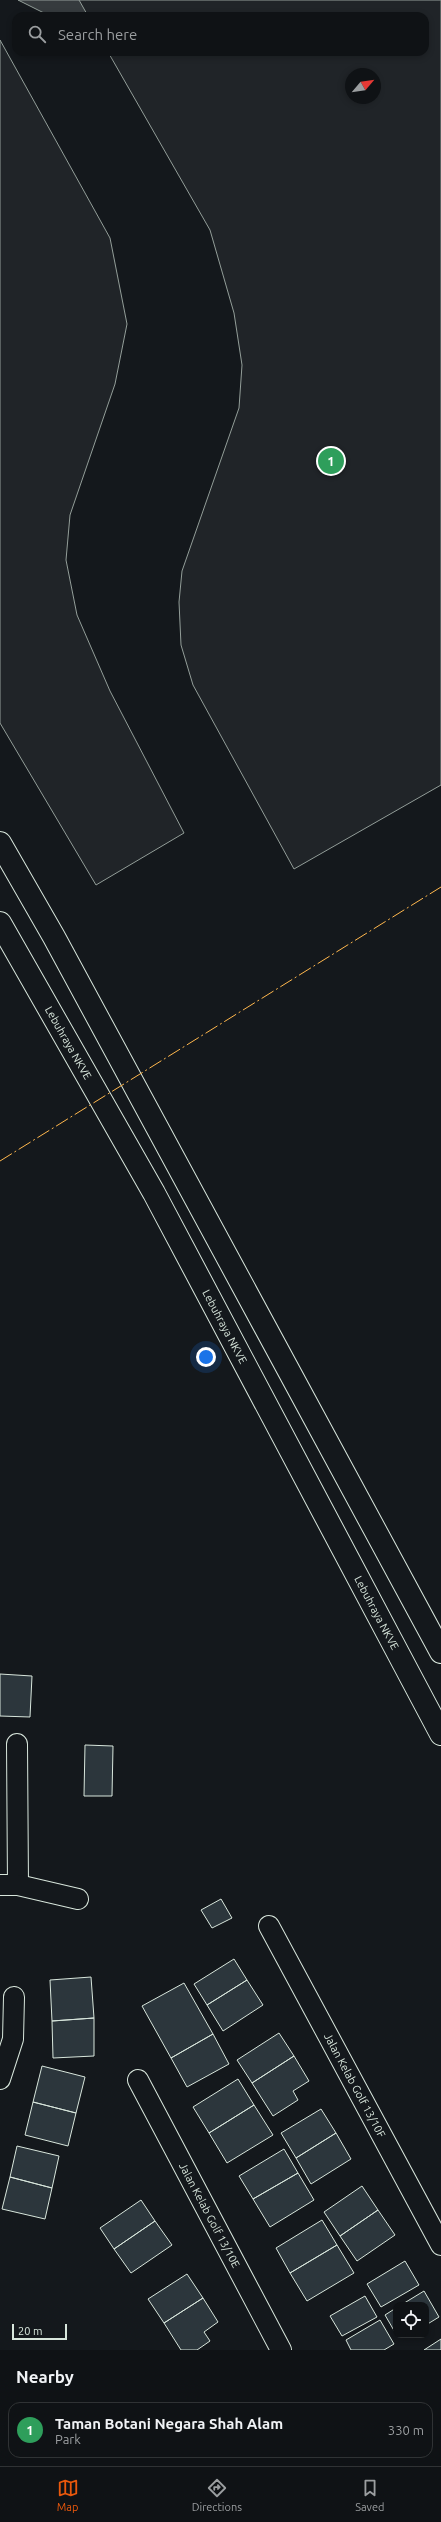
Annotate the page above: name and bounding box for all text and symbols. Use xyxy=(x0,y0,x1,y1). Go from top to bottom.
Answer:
search box xyxy=(12,12,429,56)
icon: search xyxy=(26,23,48,45)
text: Search here xyxy=(58,26,137,43)
north arrow xyxy=(345,68,381,104)
pin: 1 xyxy=(318,446,344,476)
street label: Lebuhraya NKVE xyxy=(43,1004,94,1081)
street label: Lebuhraya NKVE xyxy=(200,1288,249,1366)
your location xyxy=(196,1347,216,1367)
street label: Lebuhraya NKVE xyxy=(352,1574,401,1652)
street label: Jalan Kelab Golf 13/10F xyxy=(322,2031,388,2140)
street label: Jalan Kelab Golf 13/10E xyxy=(177,2161,242,2270)
map controls xyxy=(393,2302,429,2338)
button: locate xyxy=(393,2302,429,2338)
scale bar xyxy=(12,2322,67,2341)
text: 20 m xyxy=(18,2325,42,2337)
text: Nearby xyxy=(16,2367,74,2386)
text: Taman Botani Negara Shah Alam xyxy=(55,2415,283,2432)
text: 1 xyxy=(26,2423,34,2437)
text: 330 m xyxy=(388,2423,424,2437)
text: Park xyxy=(55,2432,81,2446)
tab: Map xyxy=(57,2477,79,2513)
tab: Directions xyxy=(192,2477,242,2513)
tab: Saved xyxy=(355,2477,384,2513)

